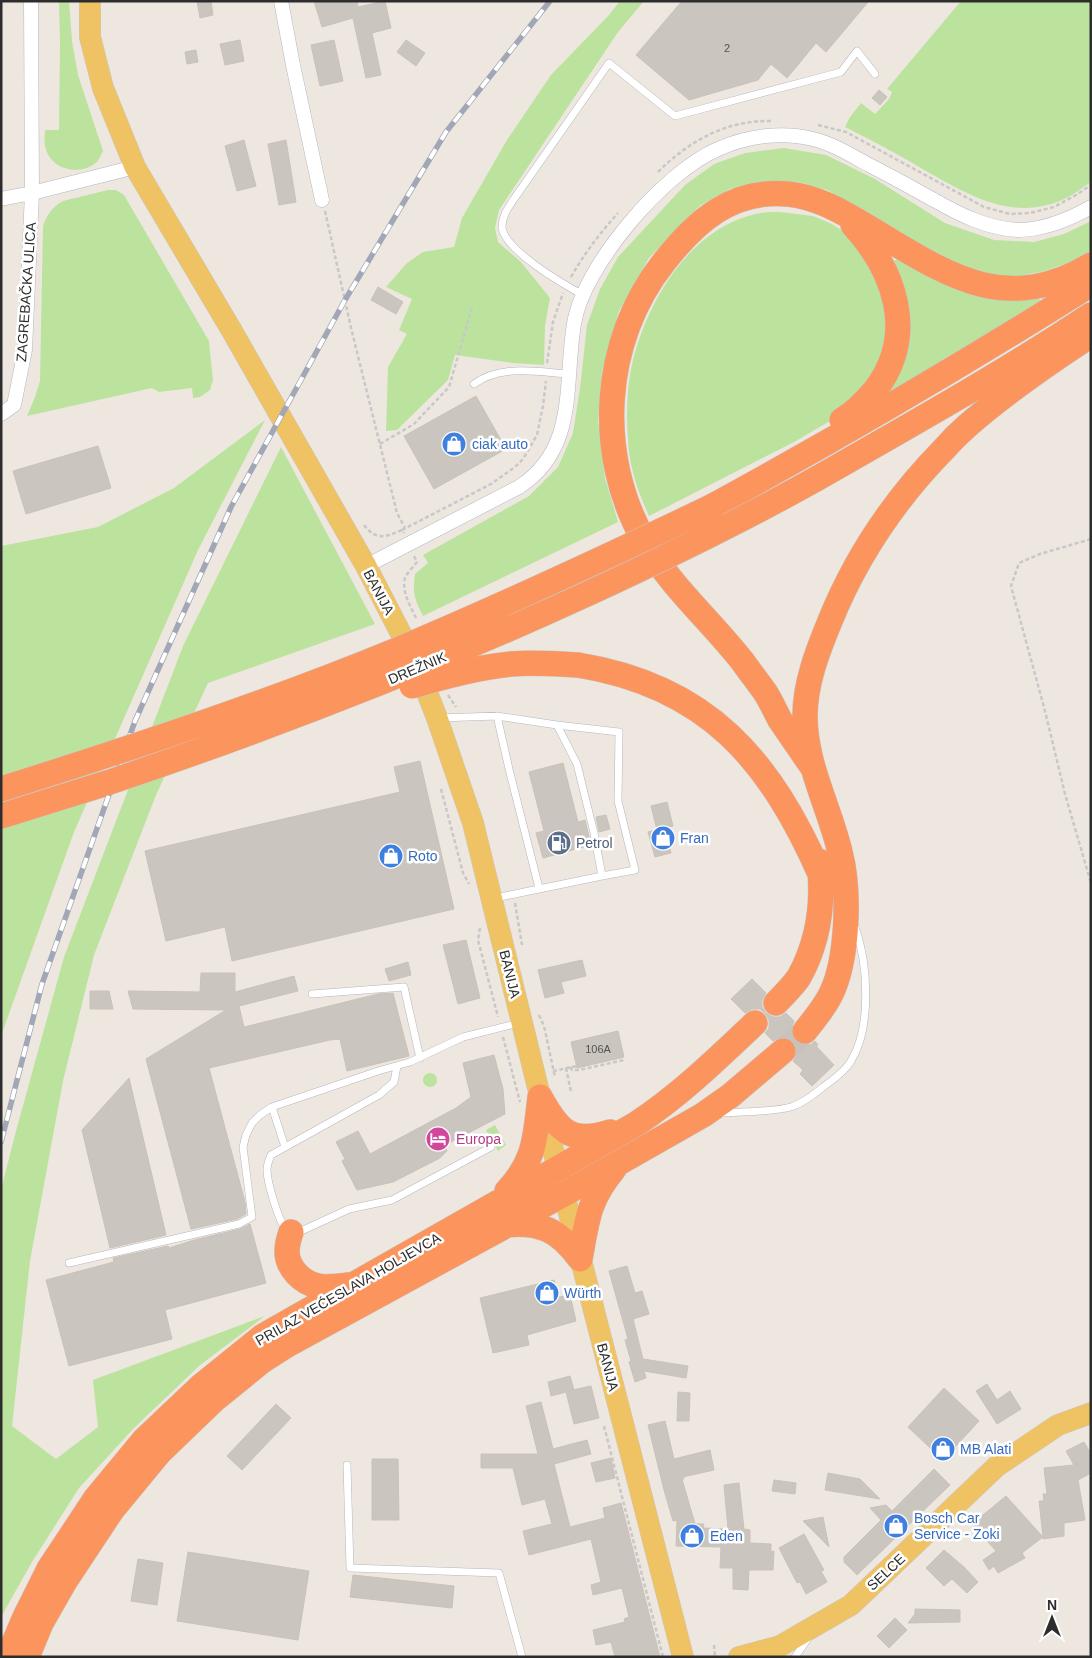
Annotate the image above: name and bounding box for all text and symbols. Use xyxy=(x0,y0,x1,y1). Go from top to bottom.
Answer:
house number: 2 xyxy=(724,42,730,54)
street label: ZAGREBAČKA ULICA xyxy=(13,221,39,362)
shop icon: ciak auto xyxy=(441,431,467,457)
place label: ciak auto xyxy=(472,436,528,452)
street label: BANIJA xyxy=(360,567,398,618)
street label: DREŽNIK xyxy=(386,648,449,687)
shop icon: Fran xyxy=(650,825,676,851)
fuel station icon: Petrol xyxy=(546,830,572,856)
place label: Fran xyxy=(680,830,709,846)
place label: Petrol xyxy=(576,835,613,851)
shop icon: Roto xyxy=(378,843,404,869)
place label: Roto xyxy=(408,848,438,864)
street label: BANIJA xyxy=(496,948,524,1000)
house number: 106A xyxy=(585,1043,612,1055)
hotel icon: Europa xyxy=(425,1126,451,1152)
place label: Europa xyxy=(456,1131,501,1147)
street label: PRILAZ VEĆESLAVA HOLJEVCA xyxy=(253,1229,444,1349)
shop icon: Würth xyxy=(534,1280,560,1306)
place label: Würth xyxy=(564,1285,601,1301)
street label: BANIJA xyxy=(594,1341,622,1393)
shop icon: MB Alati xyxy=(930,1436,956,1462)
place label: MB Alati xyxy=(960,1441,1011,1457)
place label: Bosch Car Service - Zoki xyxy=(914,1510,1000,1542)
shop icon: Bosch Car Service - Zoki xyxy=(883,1513,909,1539)
shop icon: Eden xyxy=(679,1523,705,1549)
place label: Eden xyxy=(710,1528,743,1544)
street label: SELCE xyxy=(864,1550,908,1594)
north arrow xyxy=(1027,1593,1077,1643)
text: N xyxy=(1047,1597,1057,1613)

